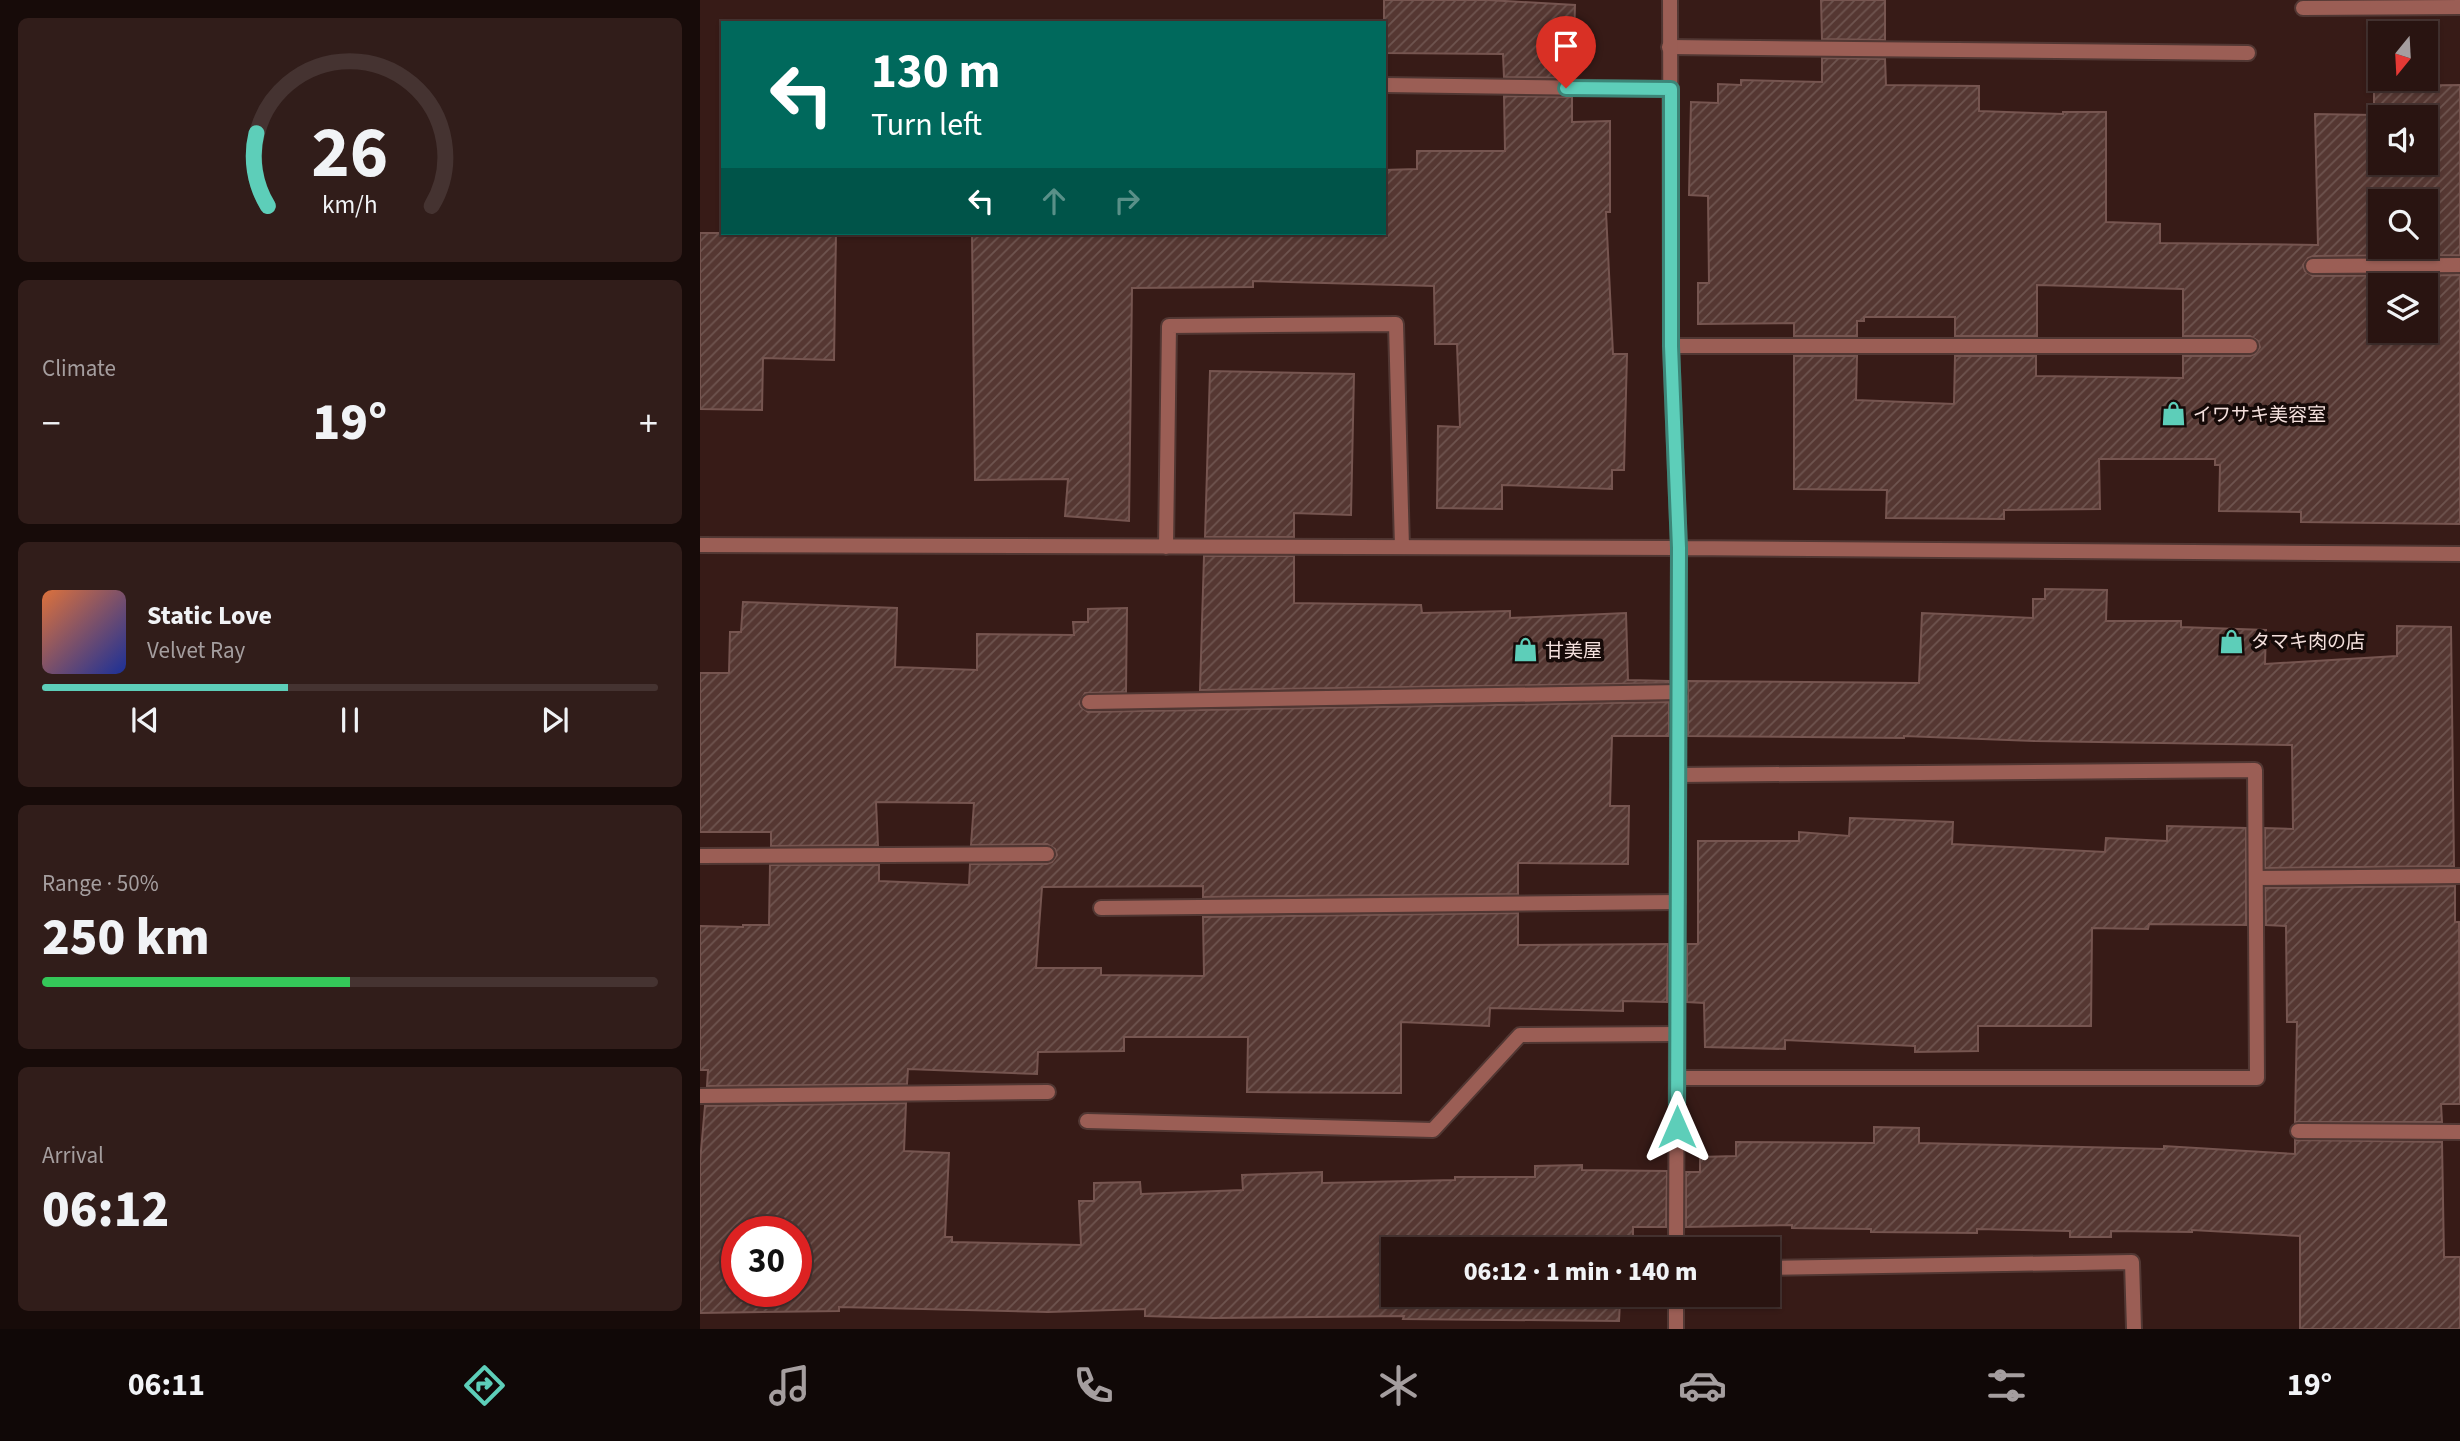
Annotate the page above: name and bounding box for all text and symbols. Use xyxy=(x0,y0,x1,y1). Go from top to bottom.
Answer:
pin xyxy=(1536,16,1596,88)
north arrow xyxy=(2368,21,2438,91)
map controls xyxy=(2368,21,2438,343)
icon: arrive xyxy=(1547,27,1585,65)
text: 130 m xyxy=(871,37,1000,107)
icon: left xyxy=(756,49,847,140)
text: 26 xyxy=(312,101,388,205)
text: Turn left xyxy=(871,102,982,148)
button: sound xyxy=(2368,105,2438,175)
icon: left xyxy=(962,182,1000,220)
icon: ahead xyxy=(1035,182,1073,220)
icon: right xyxy=(1108,182,1146,220)
text: km/h xyxy=(322,187,378,223)
button: search xyxy=(2368,189,2438,259)
button: layers xyxy=(2368,273,2438,343)
text: Climate xyxy=(42,352,116,385)
text: 19° xyxy=(313,386,387,460)
text: − xyxy=(42,397,61,451)
text: + xyxy=(639,397,658,451)
shop icon: イワサキ美容室 xyxy=(2159,400,2187,428)
place label: イワサキ美容室 xyxy=(2193,402,2326,429)
text: Static Love xyxy=(147,597,272,634)
shop icon: タマキ肉の店 xyxy=(2217,627,2245,655)
place label: タマキ肉の店 xyxy=(2251,629,2365,656)
text: Velvet Ray xyxy=(147,634,245,667)
shop icon: 甘美屋 xyxy=(1511,636,1539,664)
place label: 甘美屋 xyxy=(1545,638,1602,665)
icon: previous xyxy=(126,701,164,739)
icon: pause xyxy=(331,701,369,739)
icon: next xyxy=(536,701,574,739)
text: Range · 50% xyxy=(42,867,159,900)
text: 250 km xyxy=(42,901,210,975)
position arrow xyxy=(1640,1090,1714,1164)
text: Arrival xyxy=(42,1139,104,1172)
text: 06:12 xyxy=(42,1173,169,1247)
speed limit sign: 30 xyxy=(721,1216,812,1307)
text: 06:12 · 1 min · 140 m xyxy=(1464,1253,1697,1290)
icon: directions xyxy=(460,1361,509,1410)
icon: music xyxy=(765,1361,814,1410)
icon: phone xyxy=(1069,1361,1118,1410)
icon: climate xyxy=(1374,1361,1423,1410)
icon: car xyxy=(1678,1361,1727,1410)
icon: filters xyxy=(1982,1361,2031,1410)
text: 06:11 xyxy=(128,1362,205,1408)
text: 19° xyxy=(2287,1362,2332,1408)

